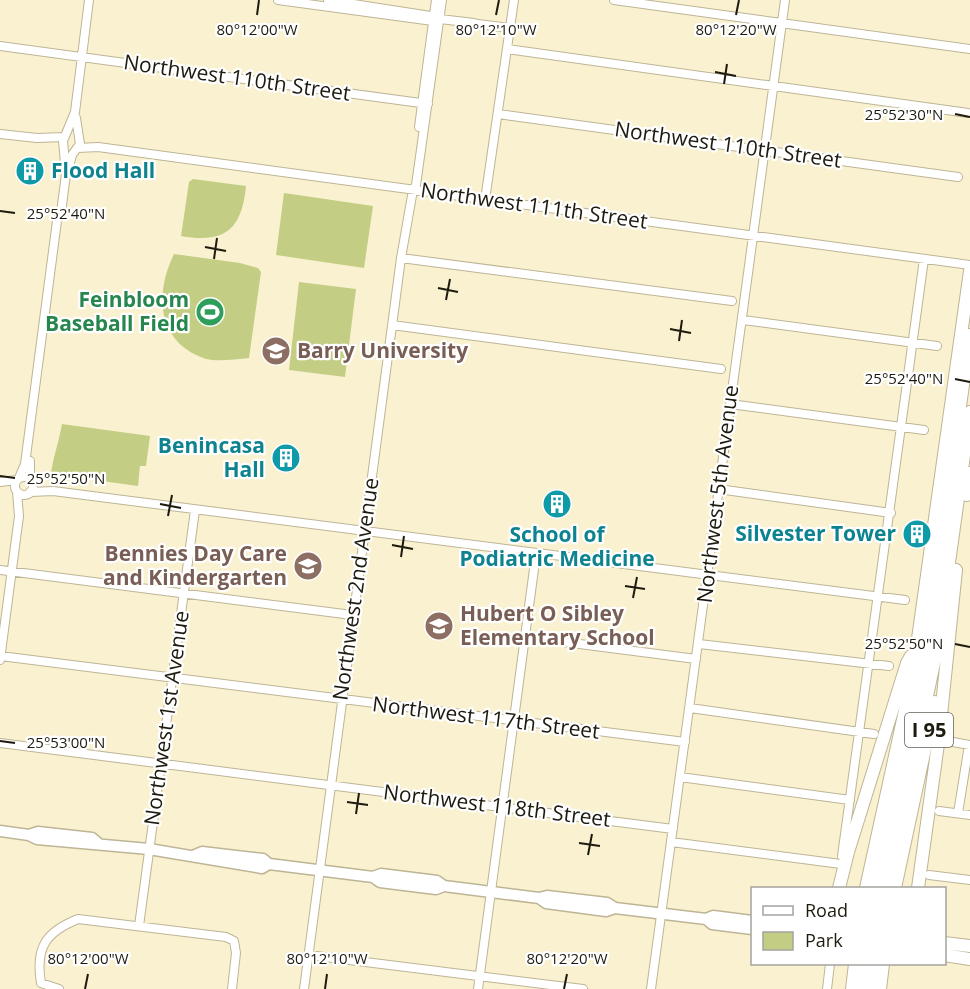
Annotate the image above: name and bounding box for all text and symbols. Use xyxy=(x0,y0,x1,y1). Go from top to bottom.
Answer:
text: 80°12'00"W xyxy=(217,19,298,39)
text: 80°12'10"W xyxy=(456,19,537,39)
text: 80°12'20"W xyxy=(696,19,777,39)
street label: Northwest 110th Street xyxy=(122,47,352,107)
text: 25°52'30"N xyxy=(865,104,943,124)
street label: Northwest 110th Street xyxy=(613,114,843,174)
building icon: Flood Hall xyxy=(14,155,46,187)
place label: Flood Hall xyxy=(51,156,155,184)
street label: Northwest 111th Street xyxy=(419,175,649,235)
text: 25°52'40"N xyxy=(27,203,105,223)
place label: Feinbloom Baseball Field xyxy=(45,285,189,337)
sports icon: Feinbloom Baseball Field xyxy=(194,296,226,328)
school or university icon: Barry University xyxy=(260,335,292,367)
place label: Barry University xyxy=(297,336,468,364)
text: 25°52'40"N xyxy=(865,368,943,388)
street label: Northwest 5th Avenue xyxy=(690,383,744,604)
place label: Benincasa Hall xyxy=(158,431,265,483)
building icon: Benincasa Hall xyxy=(270,442,302,474)
text: 25°52'50"N xyxy=(27,468,105,488)
street label: Northwest 2nd Avenue xyxy=(326,476,385,702)
building icon: School of Podiatric Medicine xyxy=(541,488,573,520)
building icon: Silvester Tower xyxy=(901,518,933,550)
place label: Silvester Tower xyxy=(735,519,896,547)
place label: School of Podiatric Medicine xyxy=(459,520,655,572)
place label: Bennies Day Care and Kindergarten xyxy=(103,539,287,591)
school or university icon: Bennies Day Care and Kindergarten xyxy=(292,550,324,582)
place label: Hubert O Sibley Elementary School xyxy=(460,599,655,651)
street label: Northwest 1st Avenue xyxy=(137,609,195,827)
school or university icon: Hubert O Sibley Elementary School xyxy=(423,610,455,642)
text: 25°52'50"N xyxy=(865,633,943,653)
street label: Northwest 117th Street xyxy=(371,689,601,745)
road number: I 95 xyxy=(905,713,953,747)
text: 25°53'00"N xyxy=(27,732,105,752)
street label: Northwest 118th Street xyxy=(382,777,612,833)
legend xyxy=(751,887,946,965)
text: Road xyxy=(805,898,848,922)
text: Park xyxy=(805,928,843,952)
text: 80°12'00"W xyxy=(48,948,129,968)
text: 80°12'10"W xyxy=(287,948,368,968)
text: 80°12'20"W xyxy=(527,948,608,968)

